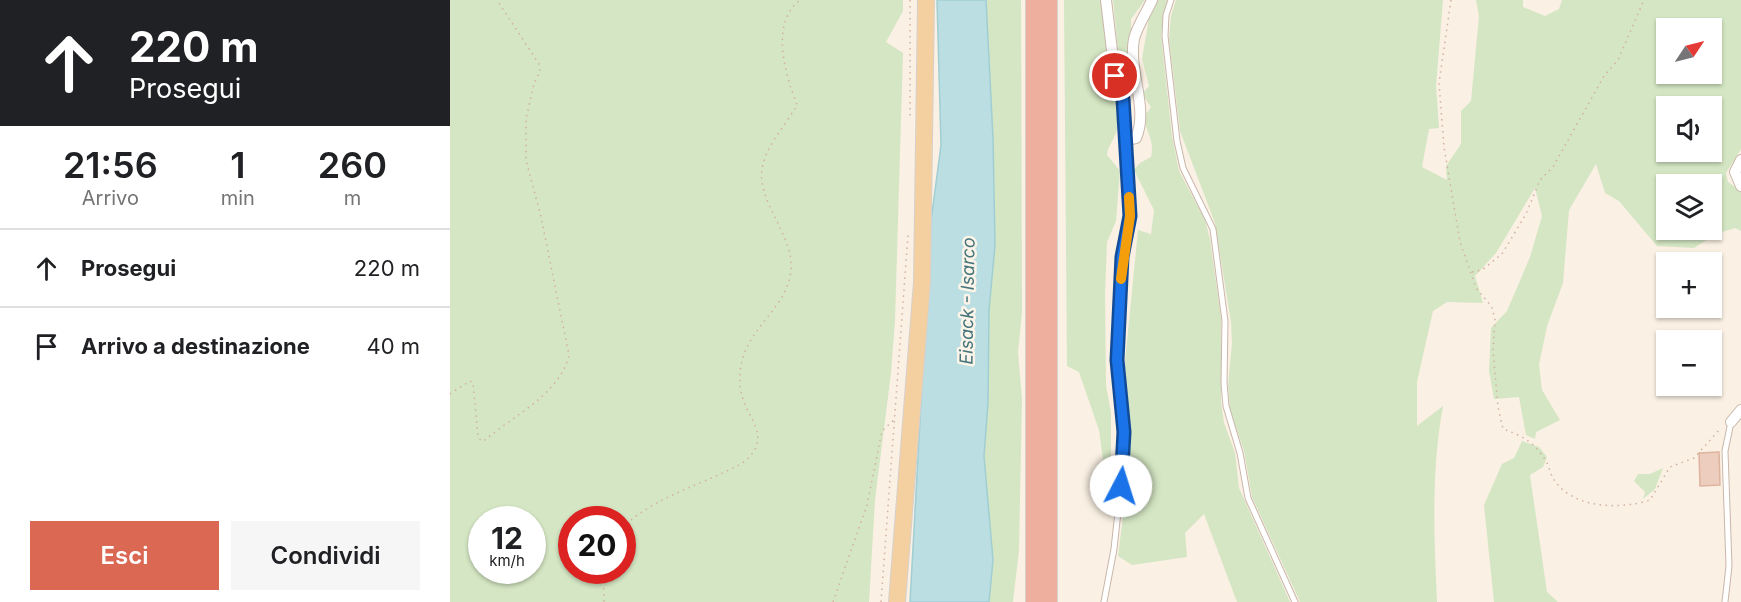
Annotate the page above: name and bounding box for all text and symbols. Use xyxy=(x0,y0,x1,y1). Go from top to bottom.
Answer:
north arrow xyxy=(1656,18,1722,84)
map controls xyxy=(1656,18,1722,396)
text: 220 m xyxy=(129,21,259,72)
icon: ahead xyxy=(30,24,108,102)
pin xyxy=(1089,50,1140,101)
icon: arrive xyxy=(1098,59,1131,92)
text: Prosegui xyxy=(129,72,241,105)
button: sound xyxy=(1656,96,1722,162)
text: 21:56 xyxy=(63,143,158,187)
text: 1 xyxy=(230,143,245,187)
text: 260 xyxy=(318,143,387,187)
button: layers xyxy=(1656,174,1722,240)
text: Arrivo xyxy=(82,186,139,210)
text: min xyxy=(221,186,255,210)
text: m xyxy=(344,186,361,210)
water label: Eisack - Isarco xyxy=(955,237,979,365)
icon: ahead xyxy=(30,252,63,285)
button: + xyxy=(1656,252,1722,318)
text: Prosegui xyxy=(81,255,176,281)
text: 220 m xyxy=(354,255,420,281)
icon: arrive xyxy=(30,330,63,363)
button: − xyxy=(1656,330,1722,396)
text: Arrivo a destinazione xyxy=(81,333,310,359)
text: 40 m xyxy=(366,333,420,359)
position arrow xyxy=(1089,454,1153,518)
speed limit sign: 20 xyxy=(558,506,636,584)
text: 12 xyxy=(491,520,523,556)
button: Esci xyxy=(30,521,219,590)
button: Condividi xyxy=(231,521,420,590)
text: km/h xyxy=(489,551,525,570)

